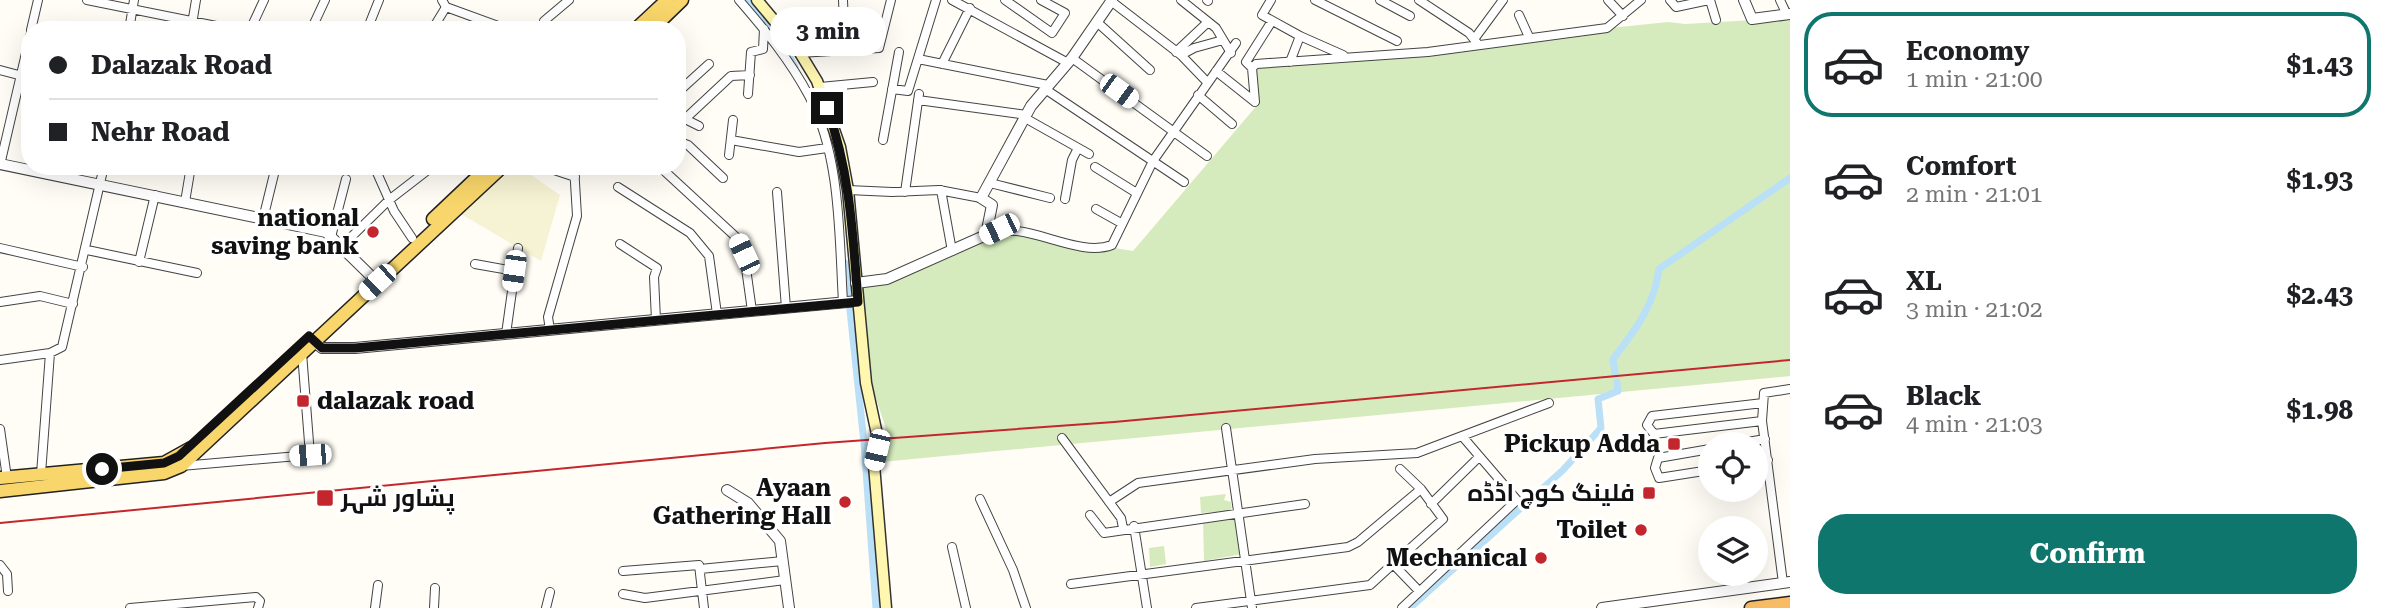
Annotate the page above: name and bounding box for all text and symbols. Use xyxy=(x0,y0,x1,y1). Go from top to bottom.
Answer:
callout: 3 min xyxy=(769,7,885,56)
text: 3 min xyxy=(796,18,860,45)
icon: car xyxy=(1822,33,1885,96)
text: Economy xyxy=(1906,36,2029,66)
text: Dalazak Road xyxy=(91,50,272,80)
text: $1.43 xyxy=(2287,50,2353,80)
text: 1 min · 21:00 xyxy=(1906,66,2043,93)
car xyxy=(1096,70,1143,112)
route end xyxy=(811,92,843,124)
text: Nehr Road xyxy=(91,117,230,147)
icon: car xyxy=(1822,148,1885,211)
text: Comfort xyxy=(1906,151,2016,181)
text: $1.93 xyxy=(2287,165,2353,195)
text: 2 min · 21:01 xyxy=(1906,181,2043,208)
place label: national saving bank xyxy=(211,204,359,260)
car xyxy=(976,210,1023,248)
marker: national saving bank xyxy=(365,224,381,240)
car xyxy=(726,231,763,277)
car xyxy=(501,249,528,293)
car xyxy=(355,260,400,304)
icon: car xyxy=(1822,263,1885,326)
text: XL xyxy=(1906,266,1942,296)
text: $2.43 xyxy=(2287,280,2353,310)
text: 3 min · 21:02 xyxy=(1906,296,2043,323)
icon: car xyxy=(1822,378,1885,441)
text: Black xyxy=(1906,381,1981,411)
place label: dalazak road xyxy=(317,387,474,415)
marker: dalazak road xyxy=(295,393,311,409)
text: $1.98 xyxy=(2287,395,2353,425)
text: 4 min · 21:03 xyxy=(1906,411,2043,438)
car xyxy=(863,427,892,473)
place label: Pickup Adda xyxy=(1504,430,1660,458)
map controls xyxy=(1698,432,1768,586)
button: locate xyxy=(1698,432,1768,502)
marker: Pickup Adda xyxy=(1666,436,1682,452)
car xyxy=(289,443,332,467)
route start xyxy=(86,453,118,485)
place label: Ayaan Gathering Hall xyxy=(653,474,831,530)
place label: فلینگ کوچ اڈڈہ xyxy=(1468,479,1635,509)
place label: پشاور شہر xyxy=(340,484,455,515)
marker: فلینگ کوچ اڈڈہ xyxy=(1641,485,1657,501)
marker: پشاور شہر xyxy=(315,488,335,508)
marker: Ayaan Gathering Hall xyxy=(837,494,853,510)
button: Confirm xyxy=(1818,514,2357,594)
place label: Toilet xyxy=(1556,516,1627,544)
button: layers xyxy=(1698,516,1768,586)
marker: Toilet xyxy=(1633,522,1649,538)
place label: Mechanical xyxy=(1386,544,1527,572)
marker: Mechanical xyxy=(1533,550,1549,566)

